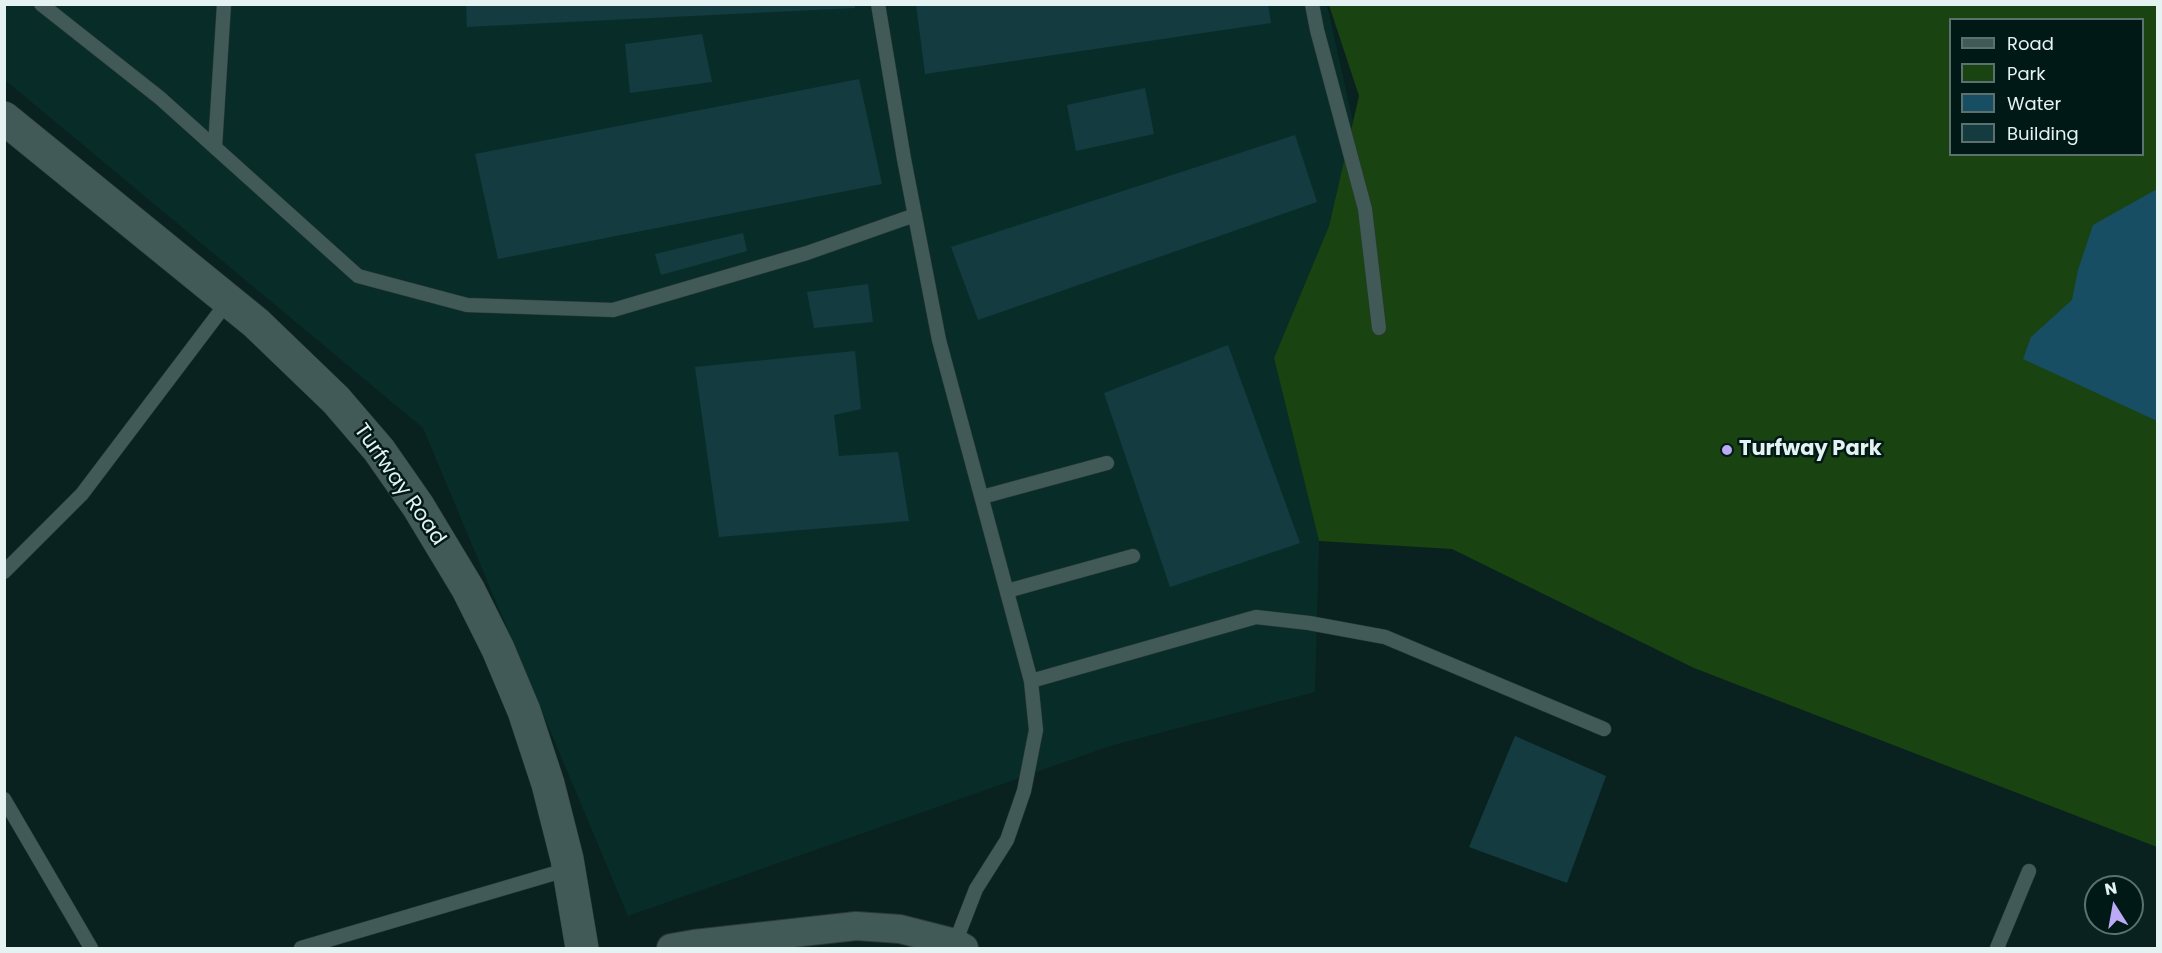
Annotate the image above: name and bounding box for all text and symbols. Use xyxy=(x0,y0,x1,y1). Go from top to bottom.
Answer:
legend xyxy=(1949,18,2144,156)
text: Road xyxy=(2007,31,2054,56)
text: Park xyxy=(2007,61,2046,86)
text: Water xyxy=(2007,91,2061,116)
text: Building xyxy=(2007,121,2079,146)
street label: Turfway Road xyxy=(348,419,450,551)
place label: Turfway Park xyxy=(1739,437,1882,463)
marker: Turfway Park xyxy=(1720,443,1734,457)
north arrow xyxy=(2084,875,2144,935)
text: N xyxy=(2103,876,2119,901)

